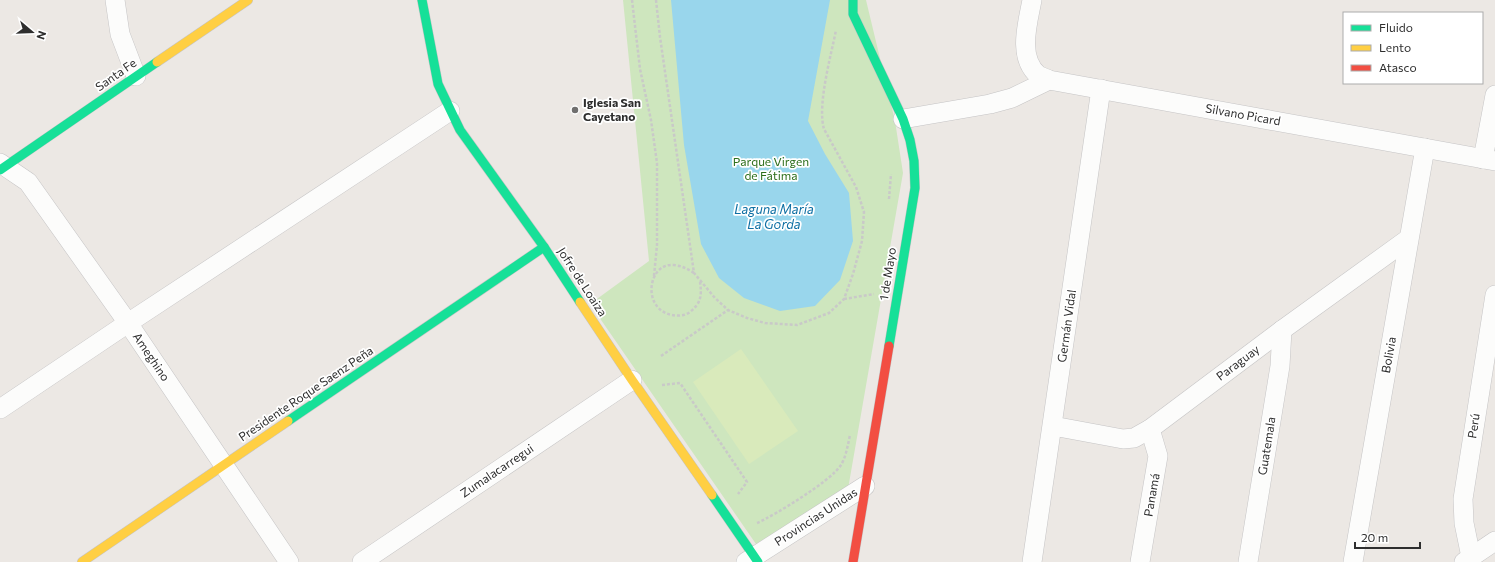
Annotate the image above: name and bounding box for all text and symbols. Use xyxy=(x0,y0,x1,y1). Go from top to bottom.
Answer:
north arrow xyxy=(12,12,52,52)
legend xyxy=(1343,12,1483,84)
text: Fluido xyxy=(1379,20,1413,34)
text: N xyxy=(34,29,49,41)
text: Lento xyxy=(1379,40,1411,54)
street label: Santa Fe xyxy=(92,55,139,93)
text: Atasco xyxy=(1379,60,1417,74)
place label: Iglesia San Cayetano xyxy=(583,95,641,123)
street label: Silvano Picard xyxy=(1204,101,1282,128)
marker: Iglesia San Cayetano xyxy=(570,105,580,115)
park label: Parque Virgen de Fátima xyxy=(733,154,809,182)
water label: Laguna María La Gorda xyxy=(734,201,814,232)
street label: Jofre de Loaiza xyxy=(554,244,610,319)
street label: 1 de Mayo xyxy=(876,246,898,301)
street label: Germán Vidal xyxy=(1054,289,1078,363)
street label: Ameghino xyxy=(130,329,173,383)
street label: Bolivia xyxy=(1378,336,1398,374)
street label: Paraguay xyxy=(1213,341,1262,383)
street label: Presidente Roque Saenz Peña xyxy=(235,343,375,444)
street label: Perú xyxy=(1464,412,1482,439)
street label: Guatemala xyxy=(1254,416,1278,476)
street label: Zumalacarregui xyxy=(457,441,536,500)
street label: Panamá xyxy=(1140,472,1162,518)
street label: Provincias Unidas xyxy=(772,484,859,548)
scale bar xyxy=(1355,524,1420,550)
text: 20 m xyxy=(1361,530,1388,544)

